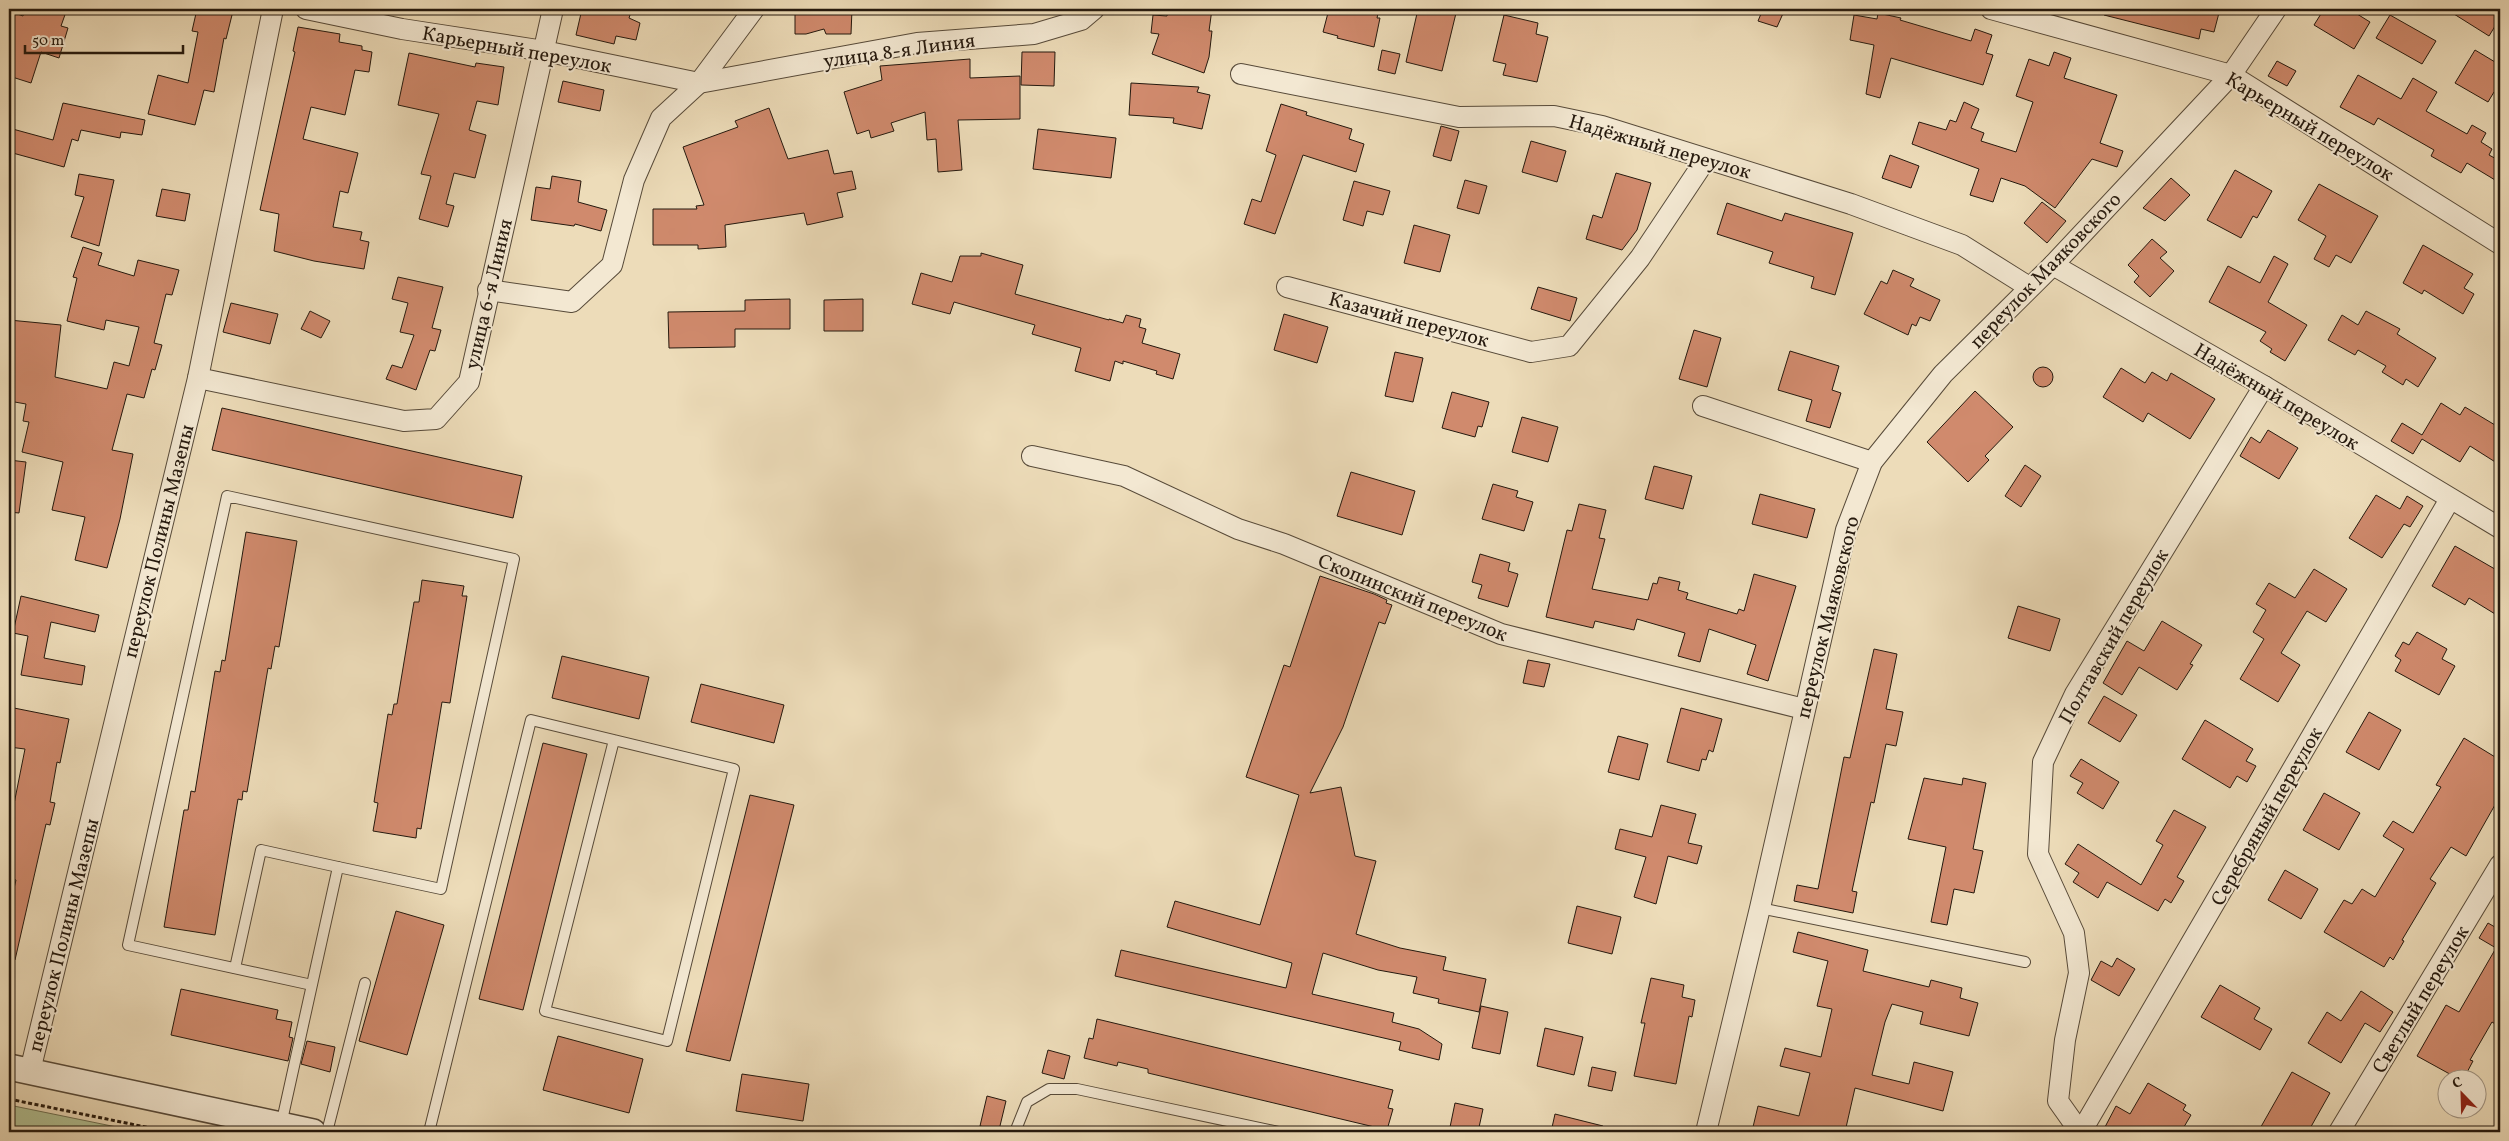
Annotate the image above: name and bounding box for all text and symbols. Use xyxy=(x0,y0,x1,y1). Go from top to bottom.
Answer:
street label: Карьерный переулок xyxy=(420,21,614,81)
scale bar xyxy=(25,22,182,54)
street label: улица 8-я Линия xyxy=(822,27,977,76)
text: 50 m xyxy=(32,31,64,52)
street label: Карьерный переулок xyxy=(2220,66,2399,189)
street label: Надёжный переулок xyxy=(1565,108,1754,187)
street label: переулок Маяковского xyxy=(1964,187,2129,356)
street label: улица 6-я Линия xyxy=(459,216,521,372)
street label: Казачий переулок xyxy=(1325,286,1492,356)
street label: Надёжный переулок xyxy=(2188,337,2364,458)
street label: переулок Полины Мазепы xyxy=(117,422,203,661)
street label: переулок Маяковского xyxy=(1790,513,1868,722)
street label: Полтавский переулок xyxy=(2053,544,2177,730)
street label: Скопинский переулок xyxy=(1313,548,1512,650)
street label: Серебряный переулок xyxy=(2205,722,2331,912)
street label: переулок Полины Мазепы xyxy=(22,816,108,1055)
street label: Светлый переулок xyxy=(2366,920,2477,1079)
north arrow xyxy=(2436,1068,2486,1118)
text: С xyxy=(2450,1073,2465,1094)

